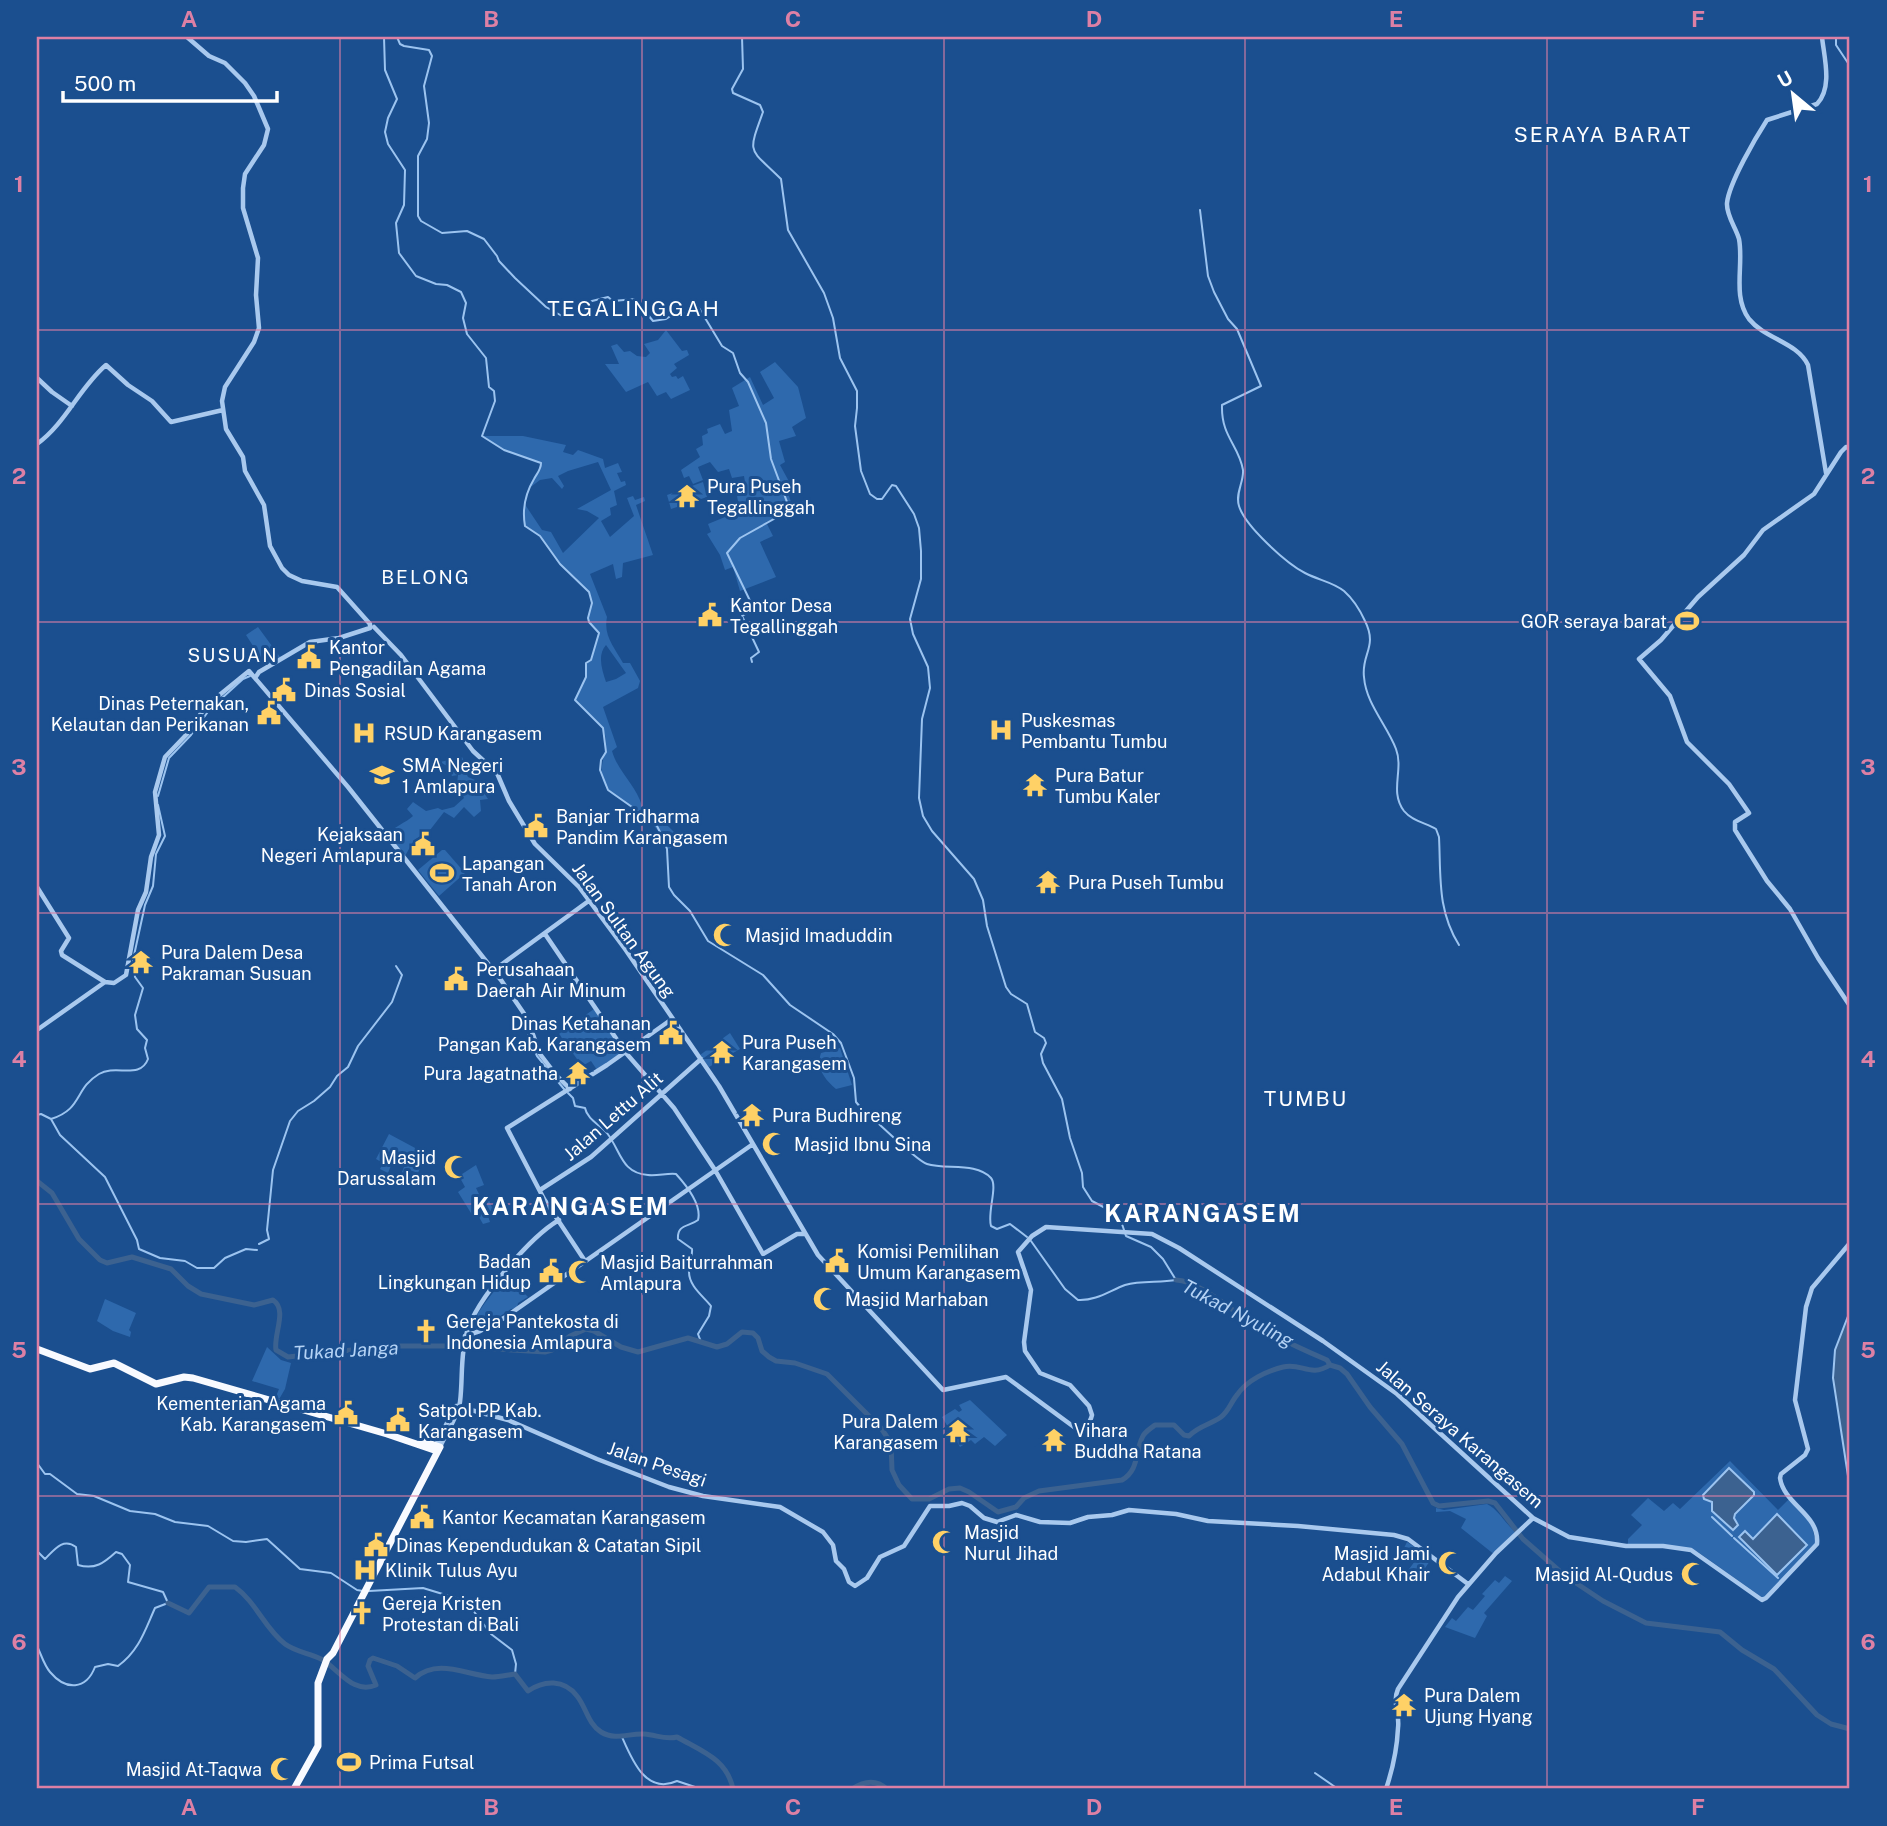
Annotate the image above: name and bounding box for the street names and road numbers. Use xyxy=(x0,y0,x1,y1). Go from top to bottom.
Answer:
street label: Jalan Sultan Agung xyxy=(568,858,680,1002)
street label: Jalan Lettu Alit xyxy=(559,1067,667,1165)
street label: Jalan Seraya Karangasem xyxy=(1372,1356,1548,1512)
street label: Jalan Pesagi xyxy=(605,1437,709,1491)

